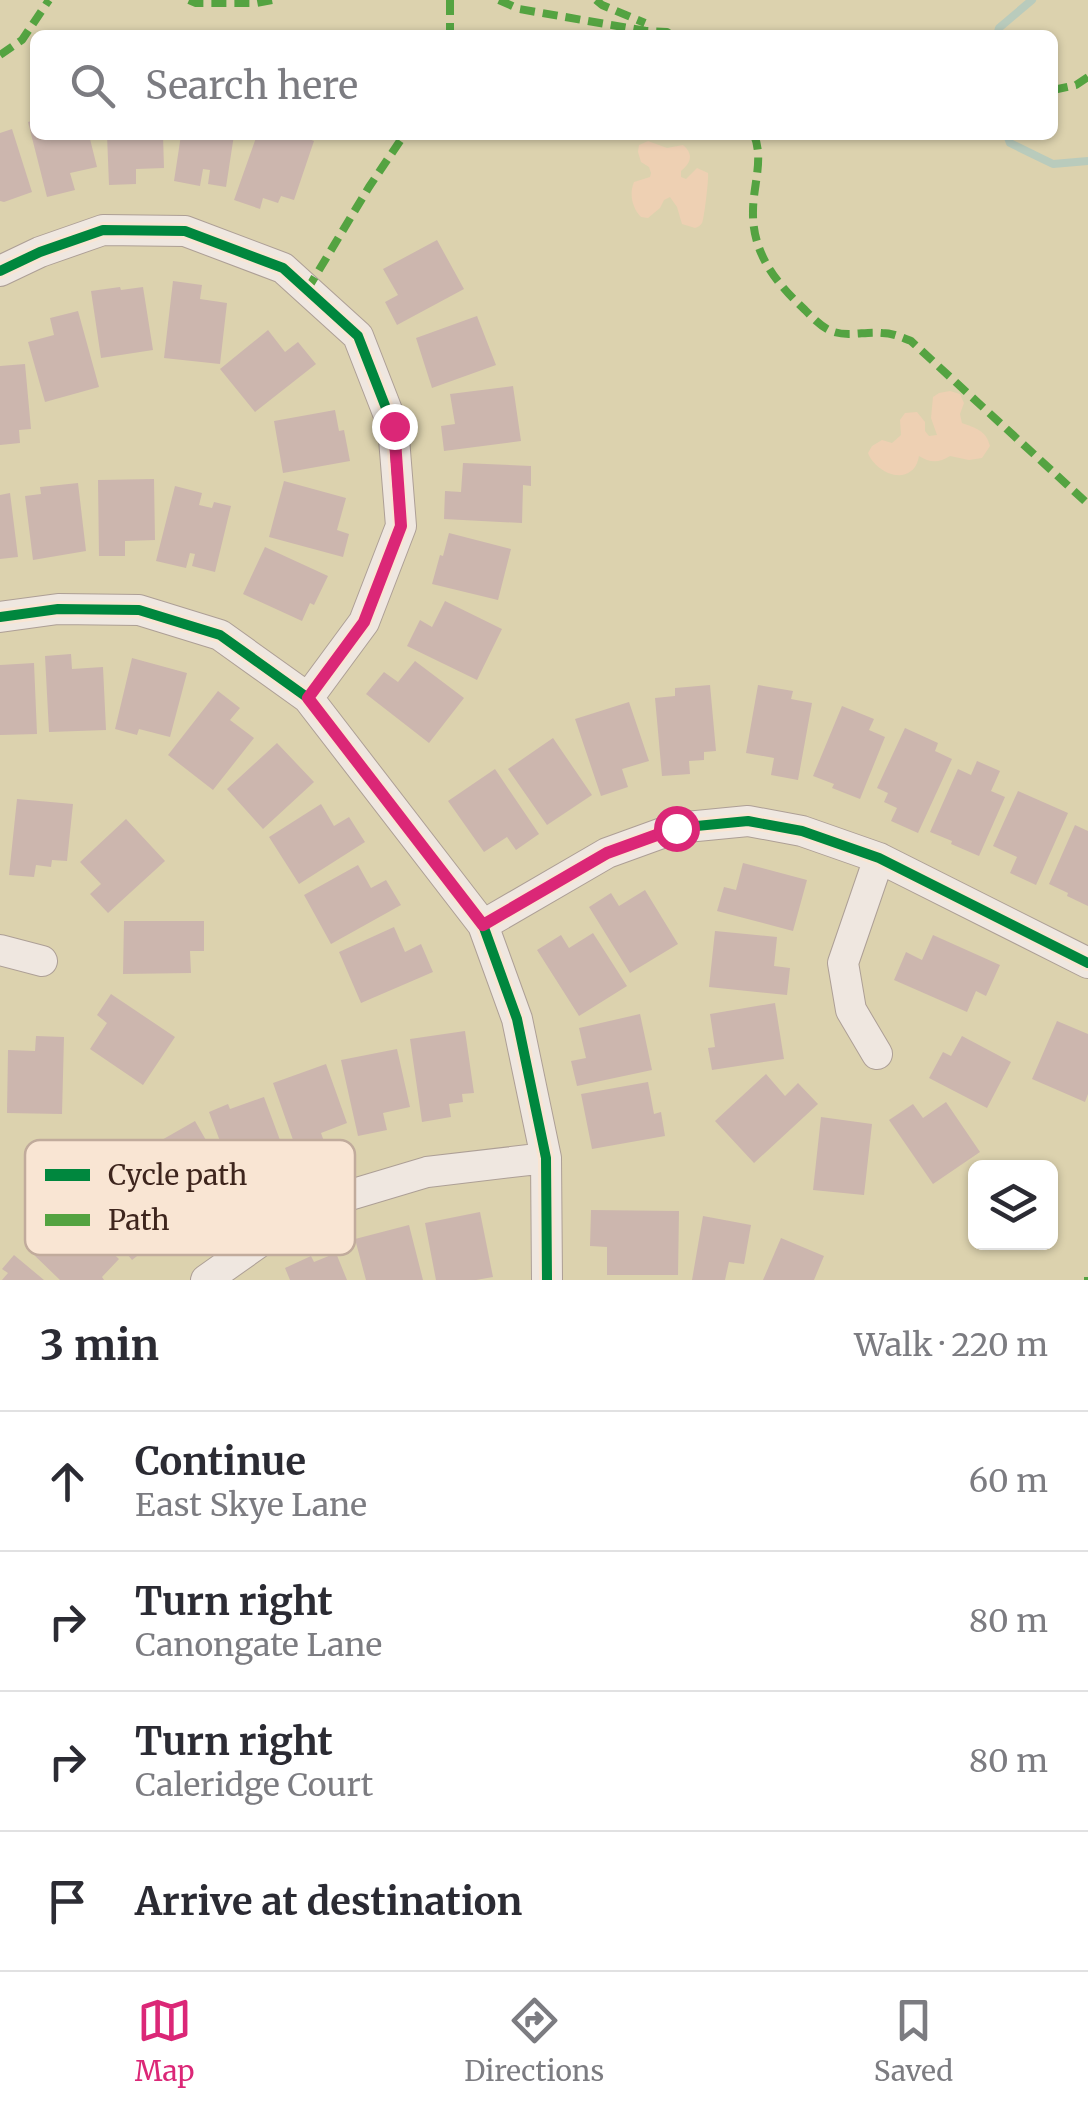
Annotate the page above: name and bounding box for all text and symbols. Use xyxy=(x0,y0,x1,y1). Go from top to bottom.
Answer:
search box xyxy=(30,30,1058,140)
icon: search xyxy=(65,58,120,113)
text: Search here xyxy=(145,62,358,109)
route end xyxy=(372,404,418,450)
route start xyxy=(654,806,700,852)
legend xyxy=(25,1140,355,1255)
text: Cycle path xyxy=(108,1157,247,1193)
map controls xyxy=(968,1160,1058,1250)
button: layers xyxy=(968,1160,1058,1250)
text: Path xyxy=(108,1202,170,1238)
text: 3 min xyxy=(40,1319,159,1371)
text: Walk · 220 m xyxy=(854,1325,1048,1365)
text: Continue xyxy=(135,1438,306,1485)
icon: ahead xyxy=(40,1454,95,1509)
text: 60 m xyxy=(969,1461,1048,1501)
text: East Skye Lane xyxy=(135,1485,367,1525)
text: Turn right xyxy=(135,1578,333,1625)
icon: right xyxy=(40,1594,95,1649)
text: 80 m xyxy=(969,1601,1048,1641)
text: Canongate Lane xyxy=(135,1625,382,1665)
text: Turn right xyxy=(135,1718,333,1765)
icon: right xyxy=(40,1734,95,1789)
text: 80 m xyxy=(969,1741,1048,1781)
text: Caleridge Court xyxy=(135,1765,373,1805)
icon: arrive xyxy=(40,1874,95,1929)
text: Arrive at destination xyxy=(135,1878,522,1925)
tab: Map xyxy=(135,1993,195,2089)
tab: Directions xyxy=(464,1993,604,2089)
tab: Saved xyxy=(874,1993,953,2089)

